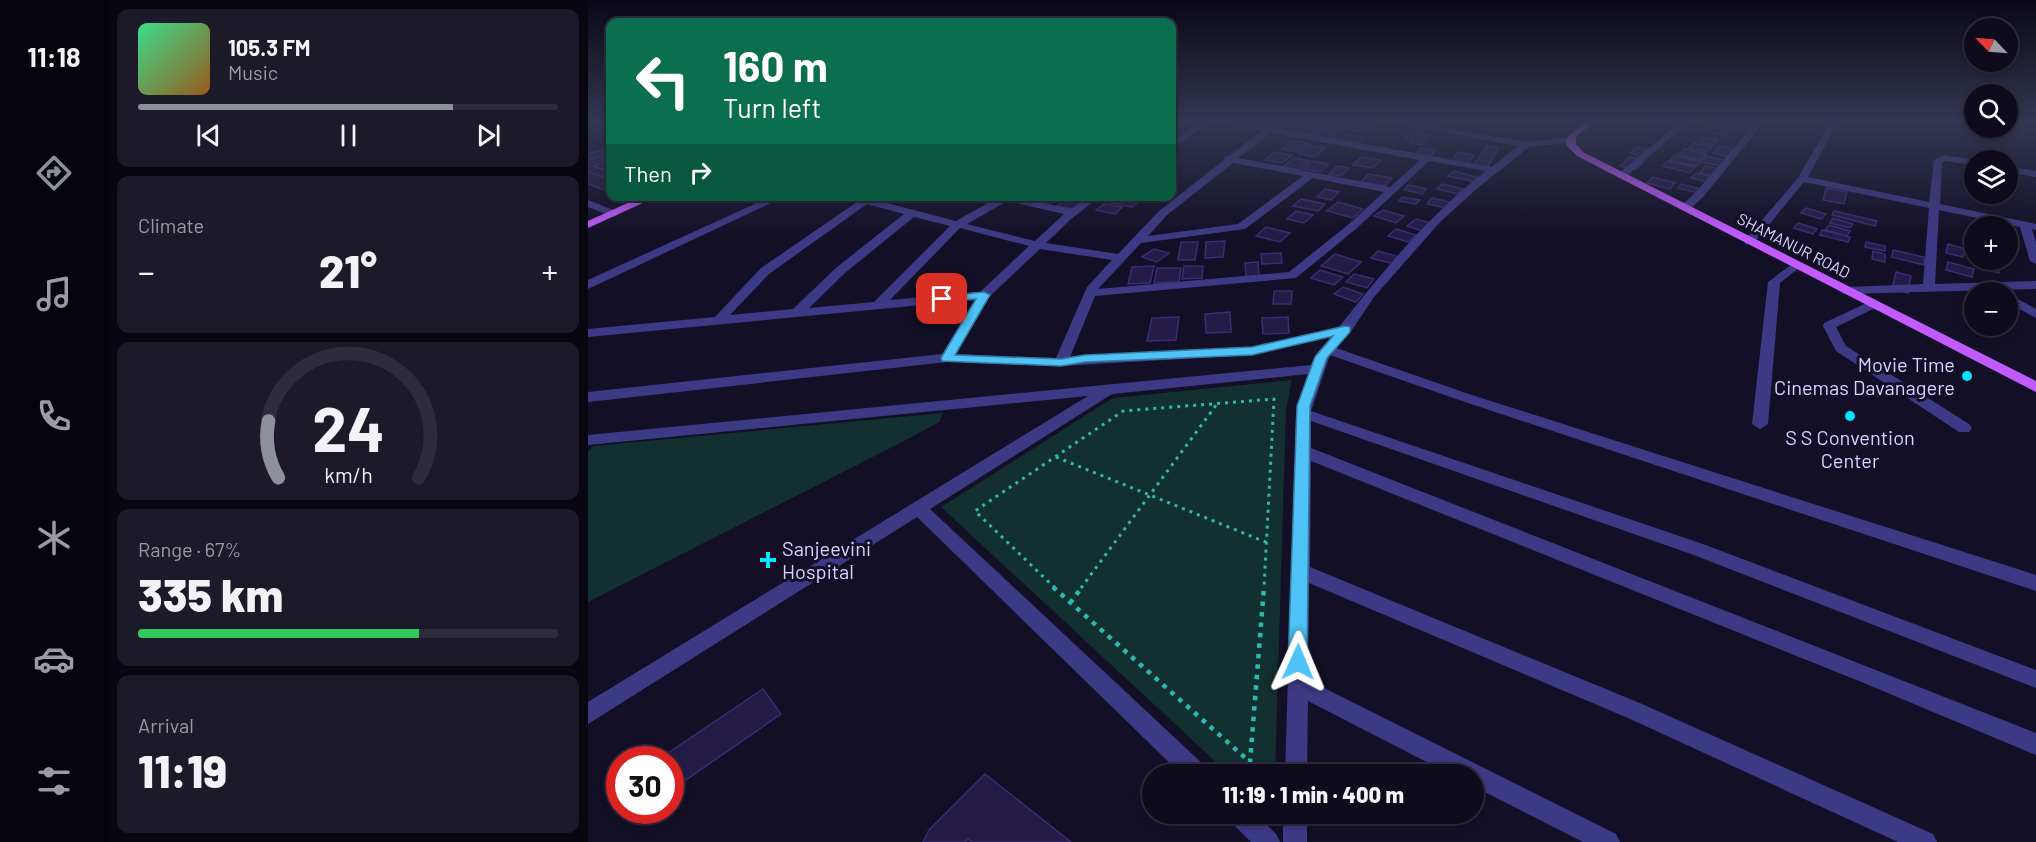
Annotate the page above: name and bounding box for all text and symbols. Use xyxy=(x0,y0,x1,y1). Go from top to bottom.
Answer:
north arrow xyxy=(1964,18,2018,72)
map controls xyxy=(1964,18,2018,336)
text: 105.3 FM xyxy=(228,34,310,60)
text: 11:18 xyxy=(27,40,81,72)
text: 160 m xyxy=(723,40,828,90)
icon: left xyxy=(624,42,702,120)
text: Music xyxy=(228,60,278,84)
button: search xyxy=(1964,84,2018,138)
text: Turn left xyxy=(723,91,821,123)
icon: previous xyxy=(192,119,225,152)
icon: pause xyxy=(332,119,365,152)
icon: next xyxy=(472,119,505,152)
button: layers xyxy=(1964,150,2018,204)
icon: directions xyxy=(33,152,75,194)
icon: right xyxy=(684,156,717,189)
text: Then xyxy=(624,160,672,186)
street label: SHAMANUR ROAD xyxy=(1734,208,1854,282)
text: Climate xyxy=(138,213,204,237)
button: + xyxy=(1964,216,2018,270)
text: 21° xyxy=(319,243,377,297)
text: − xyxy=(138,251,155,291)
text: + xyxy=(541,251,558,291)
icon: music xyxy=(33,273,75,315)
pin xyxy=(916,273,967,324)
icon: arrive xyxy=(925,282,958,315)
button: − xyxy=(1964,282,2018,336)
place label: Movie Time Cinemas Davanagere xyxy=(1774,352,1955,399)
marker: Movie Time Cinemas Davanagere xyxy=(1960,369,1974,383)
text: 24 xyxy=(312,390,384,464)
icon: phone xyxy=(33,395,75,437)
marker: S S Convention Center xyxy=(1843,409,1857,423)
place label: S S Convention Center xyxy=(1785,425,1915,472)
text: km/h xyxy=(324,462,372,487)
icon: climate xyxy=(33,517,75,559)
place label: Sanjeevini Hospital xyxy=(782,536,871,583)
text: Range · 67% xyxy=(138,537,242,561)
marker: Sanjeevini Hospital xyxy=(759,551,777,569)
text: 335 km xyxy=(138,567,283,621)
position arrow xyxy=(1266,630,1330,694)
icon: car xyxy=(33,638,75,680)
text: Arrival xyxy=(138,713,194,737)
text: 11:19 xyxy=(138,743,227,797)
speed limit sign: 30 xyxy=(606,746,684,824)
icon: filters xyxy=(33,760,75,802)
text: 11:19 · 1 min · 400 m xyxy=(1222,781,1404,807)

